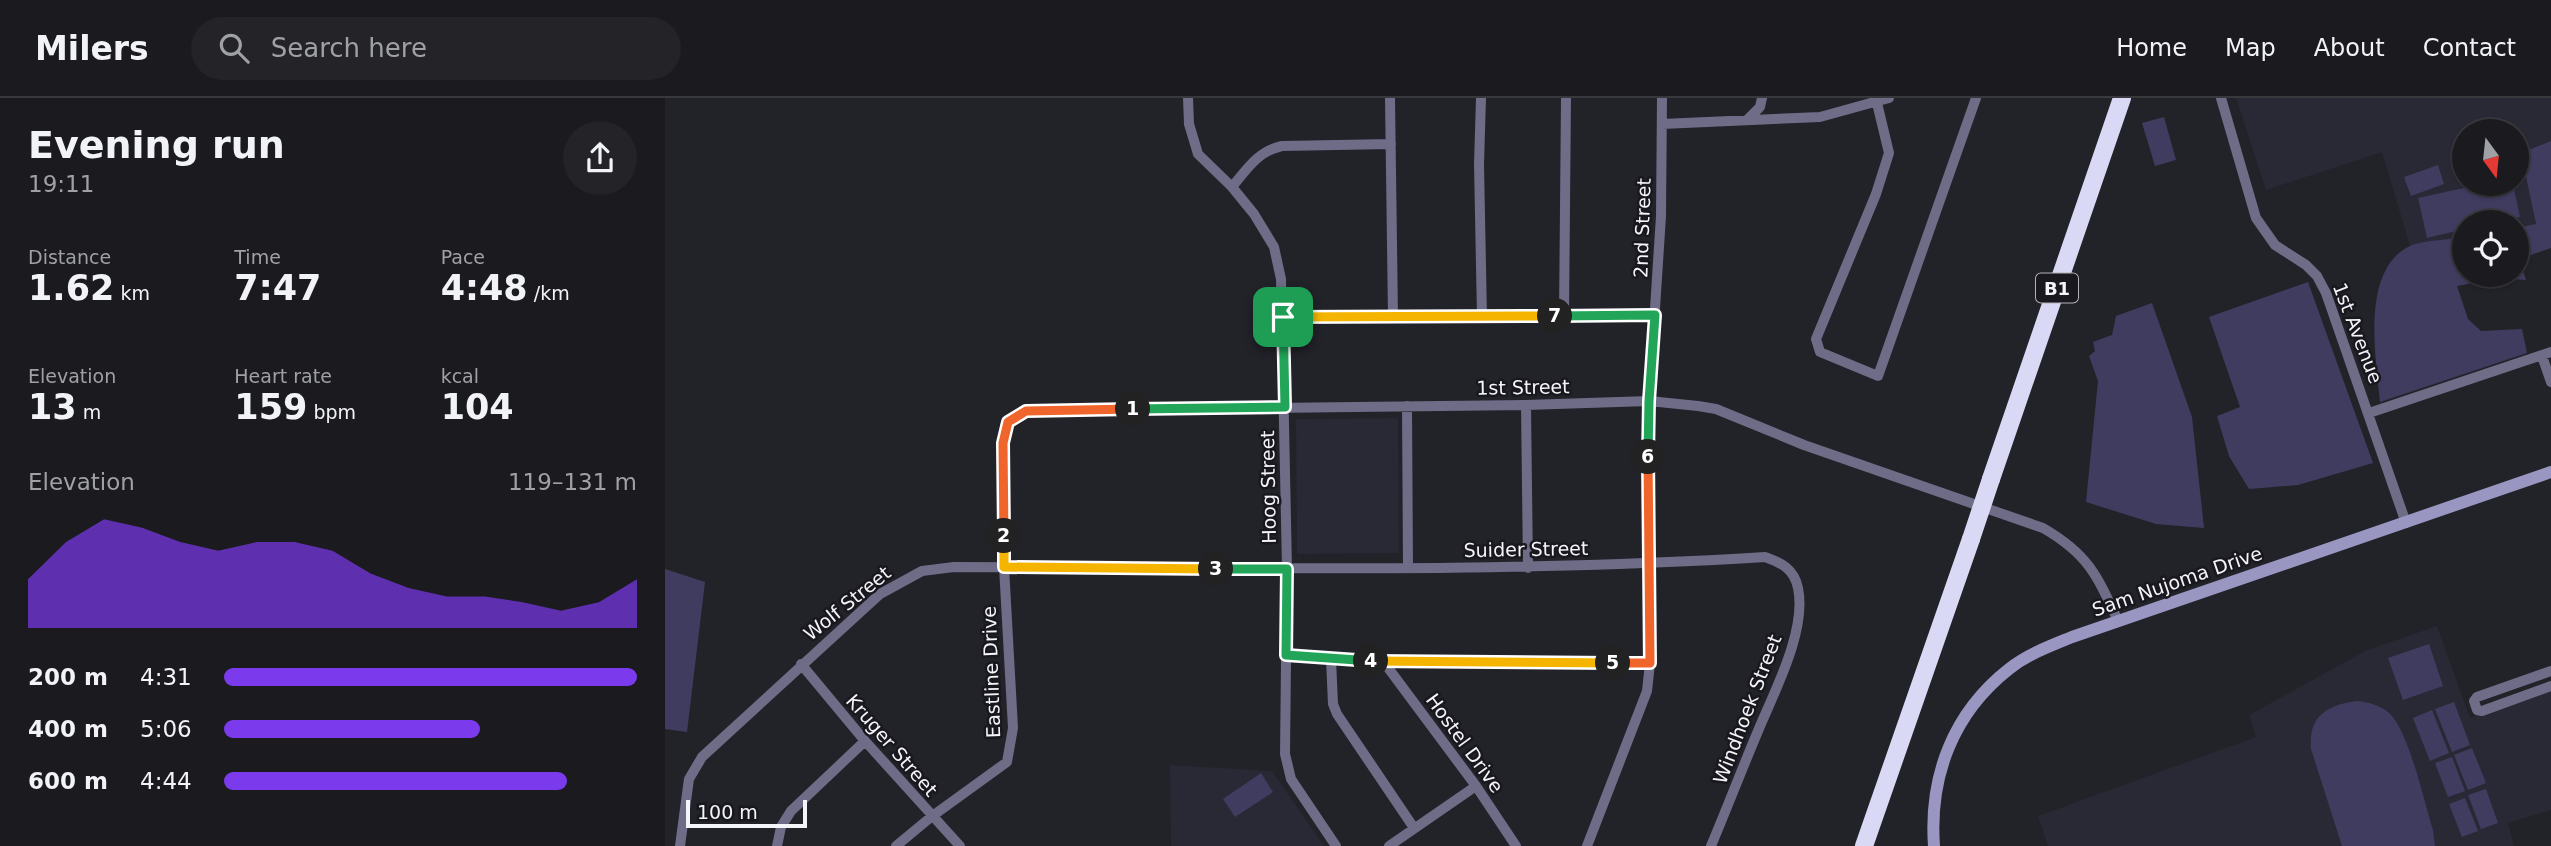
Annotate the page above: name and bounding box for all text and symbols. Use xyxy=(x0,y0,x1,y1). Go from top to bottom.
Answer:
search box xyxy=(191,17,681,80)
text: Milers xyxy=(35,29,149,68)
icon: search xyxy=(215,29,253,67)
text: Search here xyxy=(271,33,427,63)
text: Home xyxy=(2116,34,2187,62)
text: Map xyxy=(2225,34,2276,62)
text: About xyxy=(2314,34,2385,62)
text: Contact xyxy=(2423,34,2516,62)
north arrow xyxy=(2452,119,2529,196)
map controls xyxy=(2452,119,2529,287)
button: share xyxy=(563,121,637,195)
text: Evening run xyxy=(28,123,285,167)
text: 19:11 xyxy=(28,171,94,197)
street label: 2nd Street xyxy=(1629,178,1655,278)
button: locate xyxy=(2452,210,2529,287)
text: Distance xyxy=(28,246,111,268)
text: Time xyxy=(234,246,281,268)
text: Pace xyxy=(441,246,485,268)
text: 1.62 xyxy=(28,268,114,308)
text: 7:47 xyxy=(234,268,321,308)
text: 4:48 xyxy=(441,268,528,308)
road number: B1 xyxy=(2036,274,2078,302)
street label: 1st Avenue xyxy=(2329,280,2387,386)
text: km xyxy=(114,282,150,304)
text: /km xyxy=(528,282,570,304)
pin xyxy=(1253,287,1313,347)
icon: arrive xyxy=(1264,298,1302,336)
pin: 7 xyxy=(1537,298,1573,333)
text: 7 xyxy=(1548,304,1561,326)
text: Elevation xyxy=(28,365,116,387)
text: Heart rate xyxy=(234,365,332,387)
text: kcal xyxy=(441,365,479,387)
street label: 1st Street xyxy=(1476,375,1570,399)
text: 13 xyxy=(28,387,77,427)
text: 159 xyxy=(234,387,307,427)
text: 104 xyxy=(441,387,514,427)
pin: 1 xyxy=(1115,392,1151,426)
text: 1 xyxy=(1126,397,1139,419)
text: m xyxy=(77,401,101,423)
text: bpm xyxy=(307,401,356,423)
street label: Hoog Street xyxy=(1256,430,1280,544)
pin: 6 xyxy=(1630,440,1665,474)
text: 6 xyxy=(1641,445,1654,467)
text: Elevation xyxy=(28,469,135,495)
text: 119–131 m xyxy=(508,469,637,495)
pin: 2 xyxy=(987,518,1021,554)
text: 2 xyxy=(997,524,1010,546)
street label: Suider Street xyxy=(1463,537,1589,561)
street label: Sam Nujoma Drive xyxy=(2089,542,2265,620)
pin: 3 xyxy=(1199,552,1233,587)
text: 3 xyxy=(1209,557,1222,579)
street label: Wolf Street xyxy=(799,561,895,645)
street label: Eastline Drive xyxy=(978,606,1004,738)
street label: Windhoek Street xyxy=(1708,631,1786,787)
pin: 4 xyxy=(1353,644,1389,678)
pin: 5 xyxy=(1595,646,1630,680)
text: 4 xyxy=(1364,649,1377,671)
text: 5 xyxy=(1606,651,1619,673)
text: 200 m xyxy=(28,664,108,690)
text: 4:31 xyxy=(140,664,192,690)
street label: Hostel Drive xyxy=(1422,689,1508,797)
street label: Kruger Street xyxy=(842,690,942,800)
text: 400 m xyxy=(28,716,108,742)
text: 5:06 xyxy=(140,716,192,742)
text: 600 m xyxy=(28,768,108,794)
text: 4:44 xyxy=(140,768,192,794)
scale bar xyxy=(686,797,807,829)
text: 100 m xyxy=(697,801,758,823)

